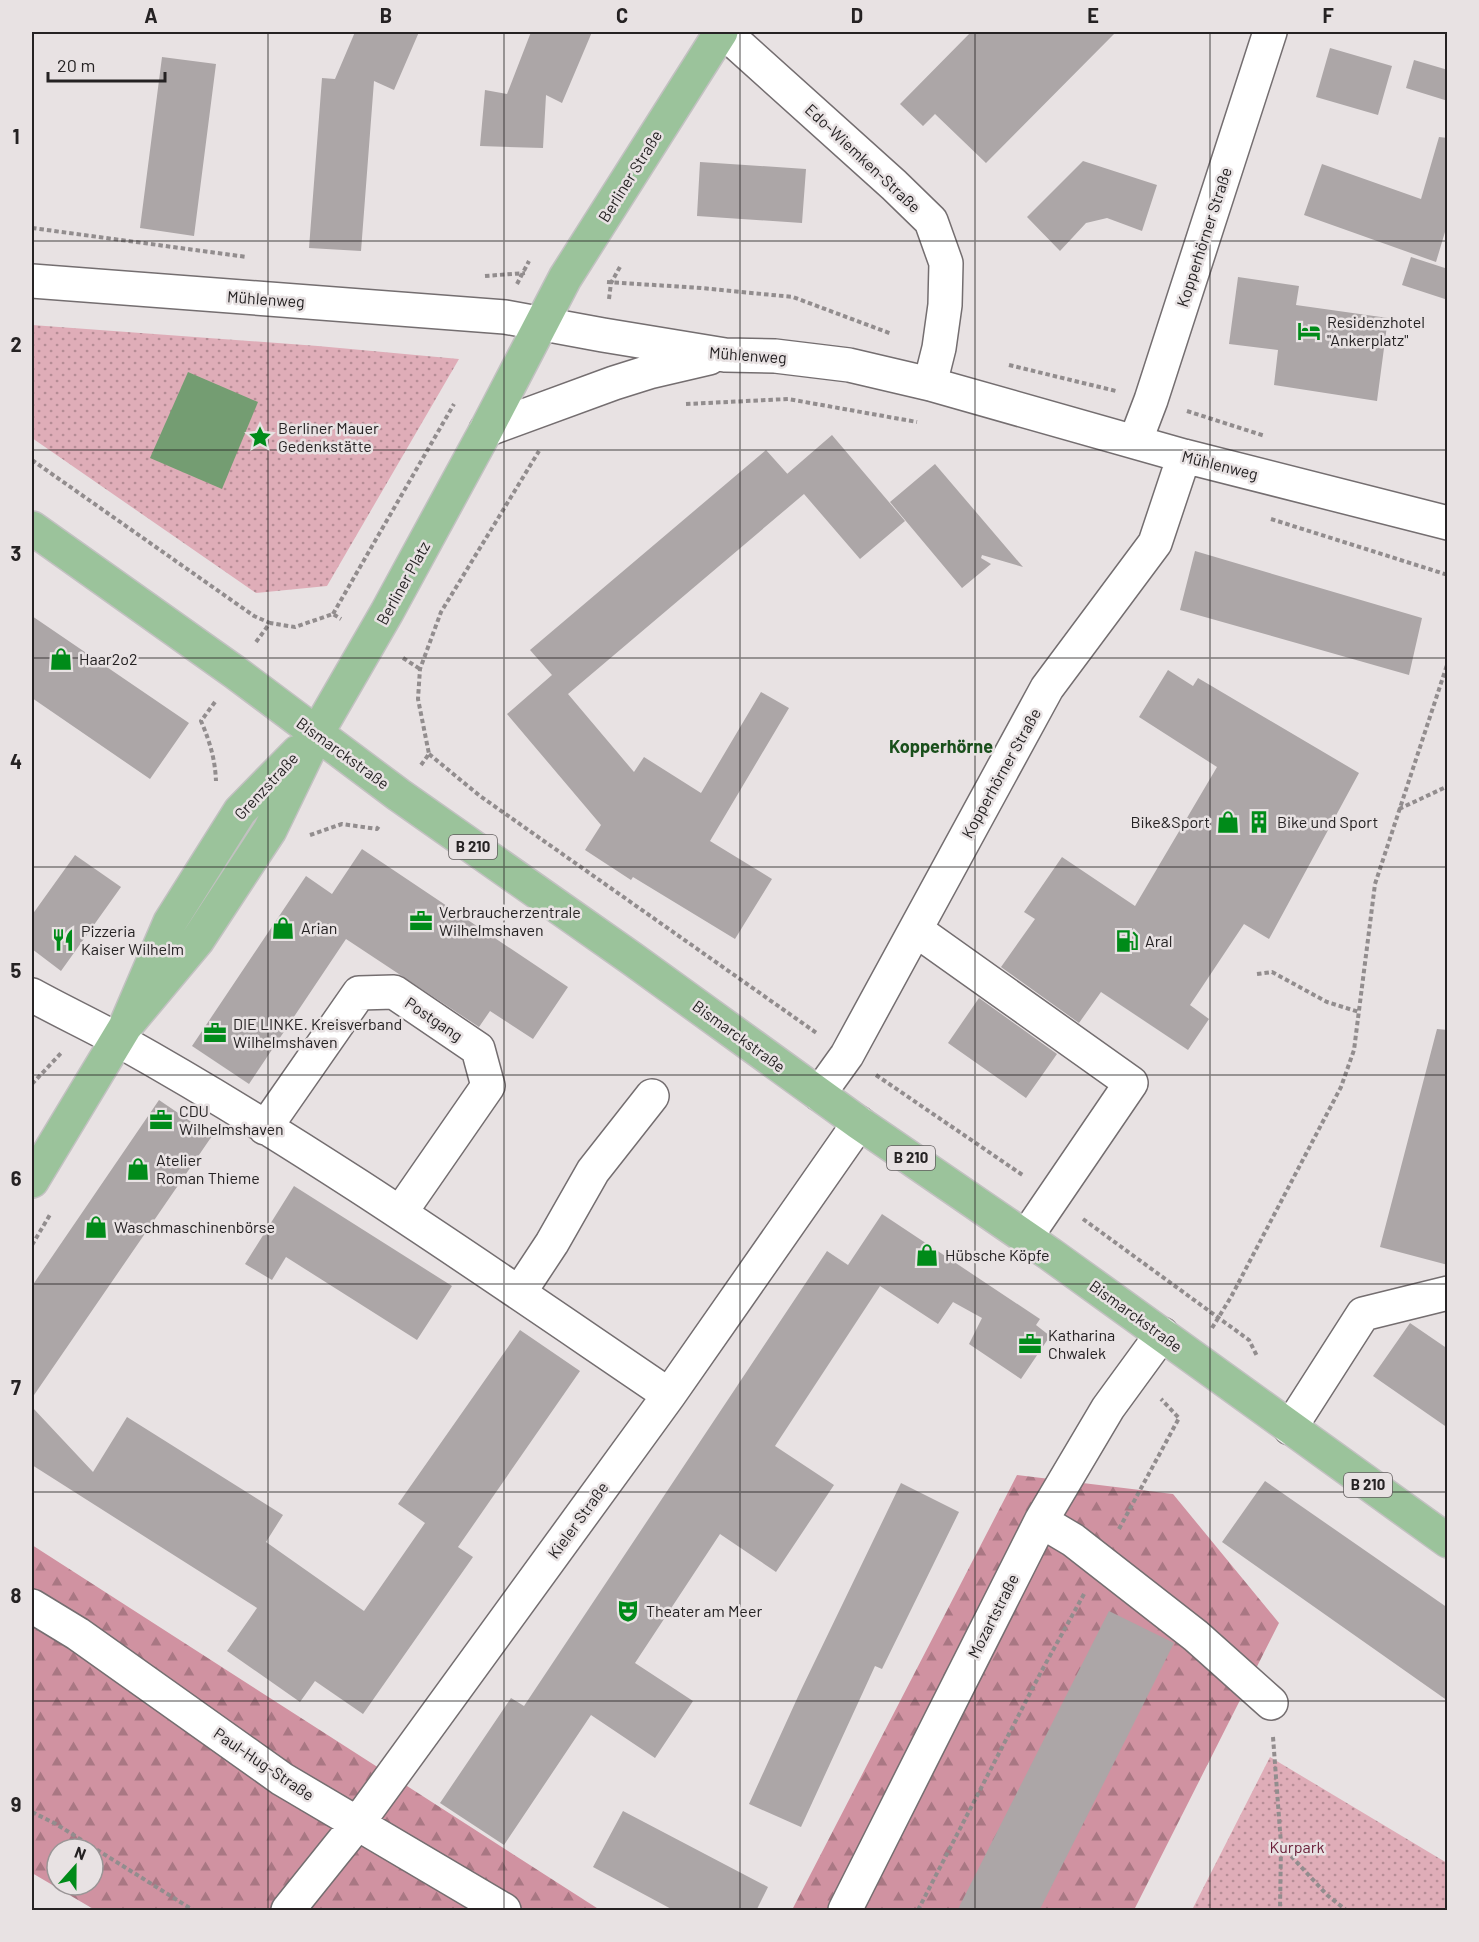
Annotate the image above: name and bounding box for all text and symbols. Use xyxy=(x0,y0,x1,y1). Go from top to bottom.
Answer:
text: A xyxy=(144,3,158,27)
text: B xyxy=(380,3,392,27)
text: C xyxy=(616,3,628,27)
text: D xyxy=(851,3,863,27)
text: E xyxy=(1087,3,1099,27)
text: F xyxy=(1322,3,1334,27)
scale bar xyxy=(48,45,165,83)
text: 20 m xyxy=(57,54,95,76)
street label: Edo-Wiemken-Straße xyxy=(802,99,925,216)
text: 1 xyxy=(12,124,20,148)
street label: Berliner Straße xyxy=(594,126,665,225)
street label: Kopperhörner Straße xyxy=(1172,165,1235,309)
street label: Mühlenweg xyxy=(227,286,305,311)
place label: Residenzhotel "Ankerplatz" xyxy=(1327,312,1425,349)
hotel icon: Residenzhotel "Ankerplatz" xyxy=(1296,318,1322,344)
text: 2 xyxy=(10,332,22,356)
street label: Mühlenweg xyxy=(709,342,787,367)
place label: Berliner Mauer Gedenkstätte xyxy=(278,418,379,455)
place icon: Berliner Mauer Gedenkstätte xyxy=(247,424,273,450)
street label: Mühlenweg xyxy=(1180,446,1260,483)
street label: Berliner Platz xyxy=(372,538,433,628)
text: 3 xyxy=(11,541,21,565)
shop icon: Haar2o2 xyxy=(48,646,74,672)
place label: Haar2o2 xyxy=(79,649,138,668)
street label: Kopperhörner Straße xyxy=(957,704,1044,841)
street label: Bismarckstraße xyxy=(293,713,393,793)
district label: Kopperhörne xyxy=(889,735,993,757)
street label: Grenzstraße xyxy=(230,748,301,823)
text: 4 xyxy=(10,749,22,773)
shop icon: Bike&Sport xyxy=(1215,809,1241,835)
building icon: Bike und Sport xyxy=(1246,809,1272,835)
place label: Bike&Sport xyxy=(1130,812,1210,831)
place label: Bike und Sport xyxy=(1277,812,1378,831)
road number: B 210 xyxy=(449,835,497,859)
place label: Verbraucherzentrale Wilhelmshaven xyxy=(439,902,581,939)
office icon: Verbraucherzentrale Wilhelmshaven xyxy=(408,908,434,934)
shop icon: Arian xyxy=(270,915,296,941)
place label: Arian xyxy=(301,918,337,937)
place label: Pizzeria Kaiser Wilhelm xyxy=(81,921,184,958)
restaurant icon: Pizzeria Kaiser Wilhelm xyxy=(50,927,76,953)
fuel station icon: Aral xyxy=(1114,928,1140,954)
place label: Aral xyxy=(1145,931,1172,950)
text: 5 xyxy=(11,958,22,982)
street label: Postgang xyxy=(402,992,467,1045)
street label: Bismarckstraße xyxy=(689,996,789,1076)
place label: DIE LINKE. Kreisverband Wilhelmshaven xyxy=(233,1014,402,1051)
office icon: DIE LINKE. Kreisverband Wilhelmshaven xyxy=(202,1020,228,1046)
place label: CDU Wilhelmshaven xyxy=(179,1101,284,1138)
office icon: CDU Wilhelmshaven xyxy=(148,1107,174,1133)
road number: B 210 xyxy=(887,1146,935,1170)
place label: Atelier Roman Thieme xyxy=(156,1150,260,1187)
shop icon: Atelier Roman Thieme xyxy=(125,1156,151,1182)
text: 6 xyxy=(11,1166,22,1190)
shop icon: Waschmaschinenbörse xyxy=(83,1214,109,1240)
place label: Waschmaschinenbörse xyxy=(114,1217,275,1236)
shop icon: Hübsche Köpfe xyxy=(914,1242,940,1268)
place label: Hübsche Köpfe xyxy=(945,1245,1050,1264)
street label: Bismarckstraße xyxy=(1086,1276,1186,1356)
place label: Katharina Chwalek xyxy=(1048,1325,1115,1362)
office icon: Katharina Chwalek xyxy=(1017,1331,1043,1357)
text: 7 xyxy=(11,1375,21,1399)
road number: B 210 xyxy=(1344,1473,1392,1497)
street label: Kieler Straße xyxy=(543,1478,612,1562)
street label: Mozartstraße xyxy=(963,1570,1022,1661)
text: 8 xyxy=(11,1583,22,1607)
theatre icon: Theater am Meer xyxy=(615,1598,641,1624)
place label: Theater am Meer xyxy=(646,1601,762,1620)
street label: Paul-Hug-Straße xyxy=(211,1723,318,1804)
text: 9 xyxy=(11,1792,21,1816)
north arrow xyxy=(45,1837,105,1897)
park label: Kurpark xyxy=(1269,1837,1325,1856)
text: N xyxy=(72,1842,89,1863)

